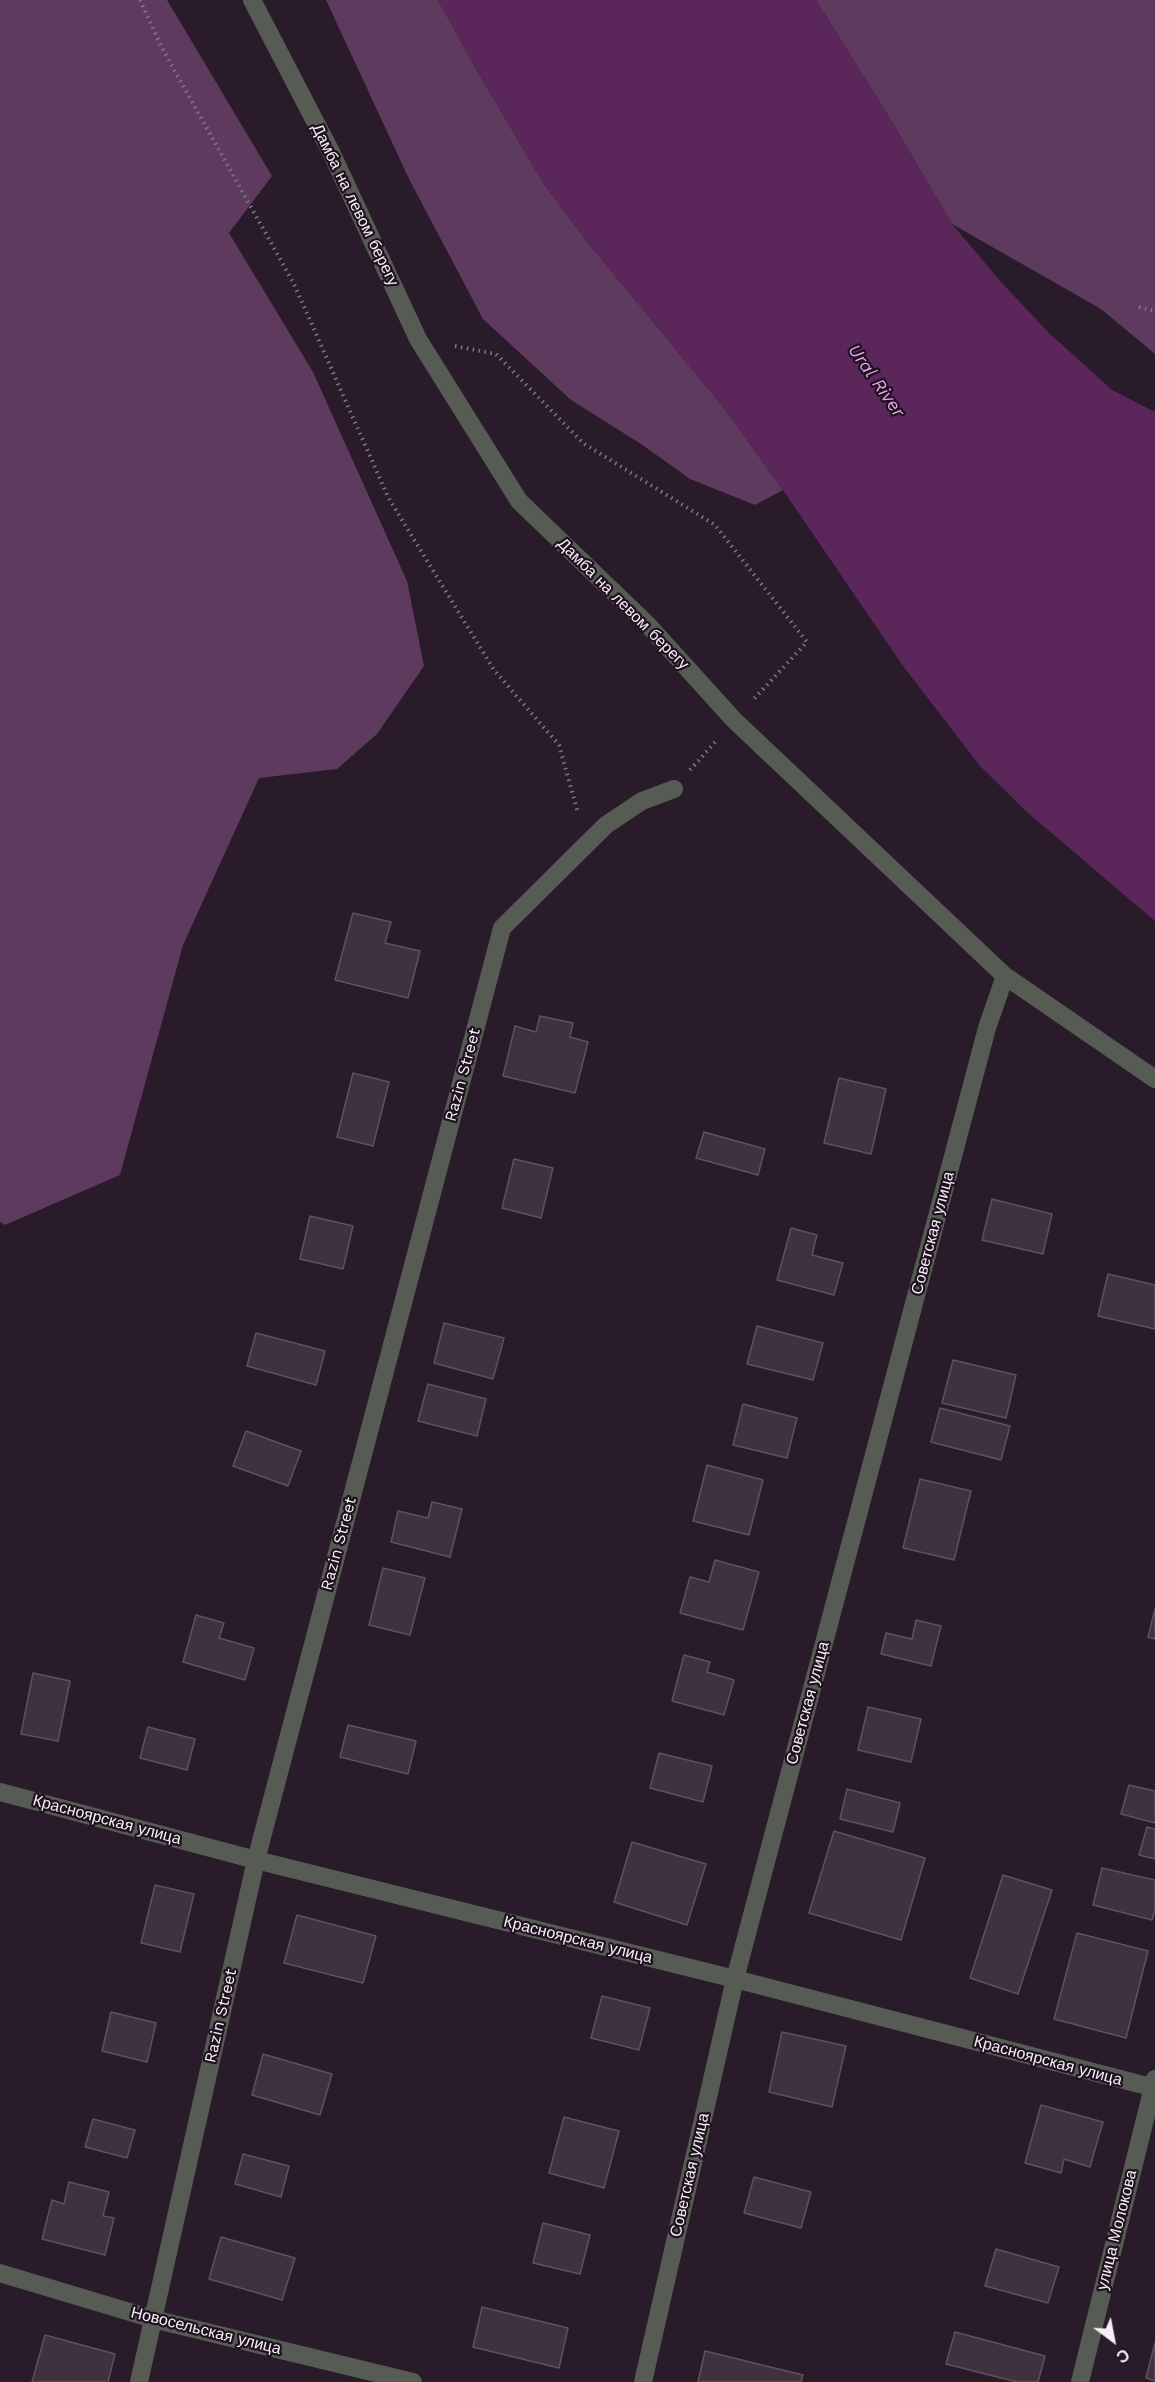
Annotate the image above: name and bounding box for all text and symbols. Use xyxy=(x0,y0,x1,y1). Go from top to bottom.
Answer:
street label: Дамба на левом берегу xyxy=(307,121,403,289)
water label: Ural River xyxy=(843,340,909,422)
street label: Дамба на левом берегу xyxy=(553,534,693,674)
street label: Razin Street xyxy=(441,1026,485,1124)
street label: Советская улица xyxy=(907,1169,959,1297)
street label: Razin Street xyxy=(317,1495,361,1593)
street label: Советская улица xyxy=(782,1639,834,1767)
street label: Красноярская улица xyxy=(31,1791,183,1849)
street label: Красноярская улица xyxy=(502,1912,654,1968)
street label: Razin Street xyxy=(201,1967,241,2065)
street label: Красноярская улица xyxy=(972,2032,1124,2090)
street label: Советская улица xyxy=(666,2111,714,2239)
street label: улица Молокова xyxy=(1093,2168,1141,2292)
street label: Новосельская улица xyxy=(129,2303,283,2359)
north arrow xyxy=(1083,2310,1143,2370)
text: С xyxy=(1113,2345,1133,2367)

